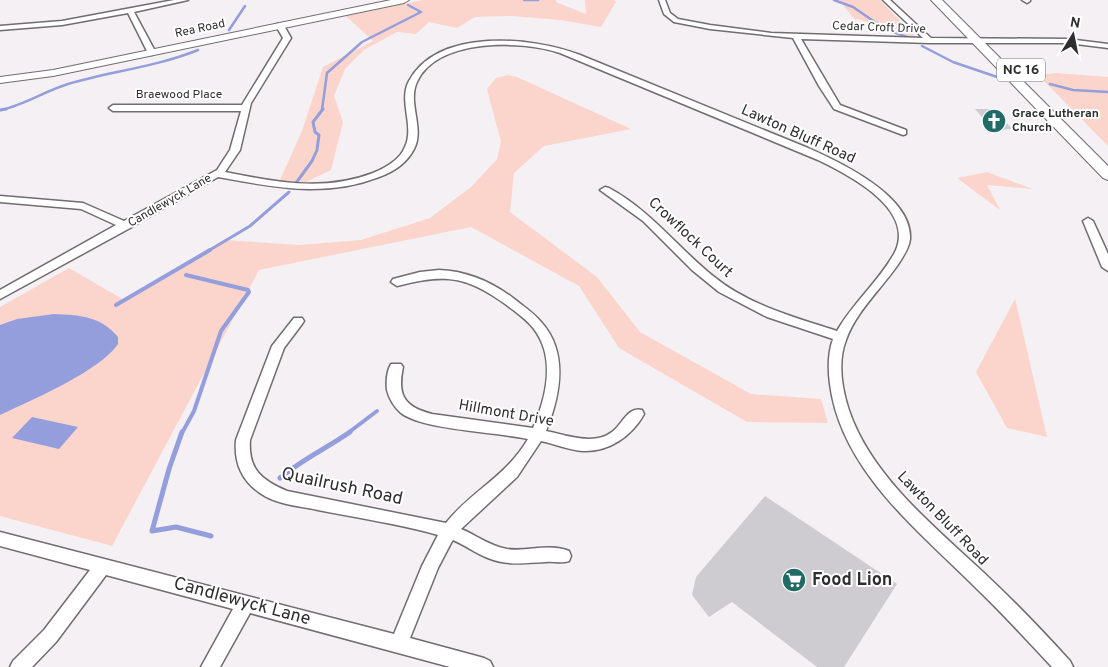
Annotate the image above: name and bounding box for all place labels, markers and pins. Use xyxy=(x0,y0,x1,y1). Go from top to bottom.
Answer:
place label: Grace Lutheran Church xyxy=(1012,106,1099,136)
church icon: Grace Lutheran Church xyxy=(981,108,1007,134)
supermarket icon: Food Lion xyxy=(781,567,807,593)
place label: Food Lion xyxy=(812,569,892,592)

